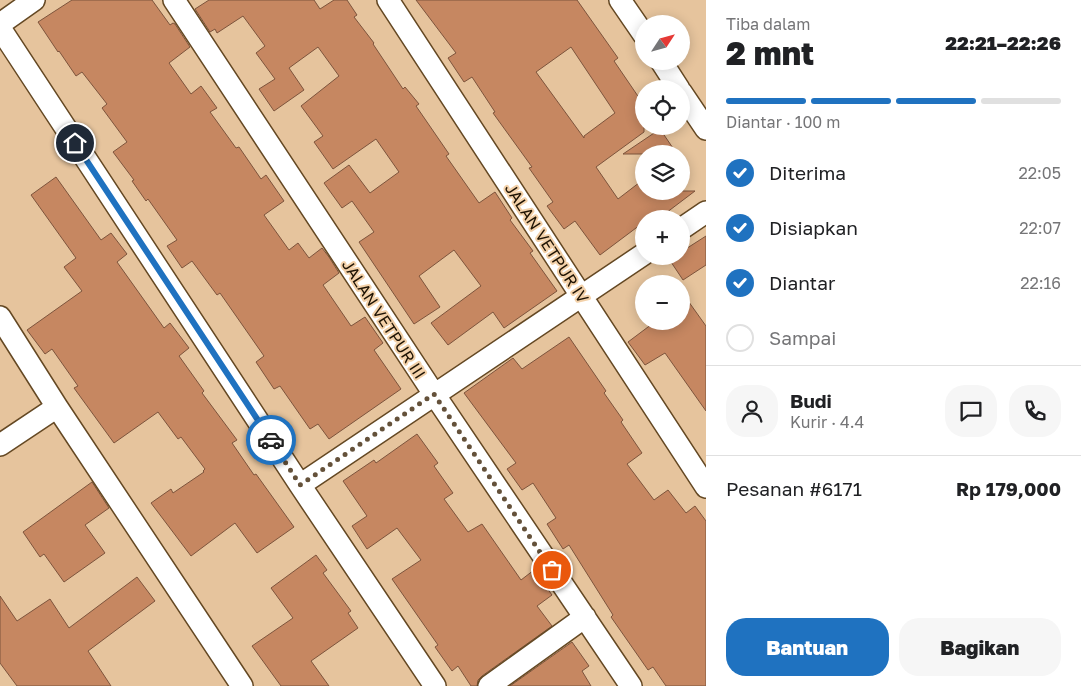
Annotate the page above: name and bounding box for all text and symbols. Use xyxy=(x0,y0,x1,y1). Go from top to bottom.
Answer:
text: Tiba dalam xyxy=(726,14,810,34)
north arrow xyxy=(635,15,690,70)
map controls xyxy=(635,15,690,330)
text: 22:21–22:26 xyxy=(945,31,1061,54)
text: 2 mnt xyxy=(726,34,814,72)
button: locate xyxy=(635,80,690,135)
text: Diantar · 100 m xyxy=(726,112,840,132)
pin xyxy=(54,122,96,164)
icon: home xyxy=(61,129,89,157)
button: layers xyxy=(635,145,690,200)
icon: check xyxy=(726,159,754,187)
text: Diterima xyxy=(769,161,846,184)
text: 22:05 xyxy=(1018,163,1061,183)
street label: JALAN VETPUR IV xyxy=(501,179,593,307)
button: + xyxy=(635,210,690,265)
icon: check xyxy=(726,214,754,242)
text: Disiapkan xyxy=(769,216,858,239)
text: 22:07 xyxy=(1019,218,1061,238)
street label: JALAN VETPUR III xyxy=(338,256,430,382)
icon: check xyxy=(726,269,754,297)
text: Diantar xyxy=(769,271,835,294)
text: 22:16 xyxy=(1020,273,1061,293)
button: − xyxy=(635,275,690,330)
text: Sampai xyxy=(769,326,836,349)
button: person xyxy=(726,385,778,437)
button: chat xyxy=(945,385,997,437)
button: phone xyxy=(1009,385,1061,437)
text: Budi xyxy=(790,389,832,412)
text: Kurir · 4.4 xyxy=(790,412,864,432)
courier xyxy=(246,415,296,465)
icon: car xyxy=(257,426,285,454)
text: Pesanan #6171 xyxy=(726,477,862,500)
text: Rp 179,000 xyxy=(956,477,1061,500)
pin xyxy=(531,549,573,591)
icon: bag xyxy=(538,556,566,584)
button: Bantuan xyxy=(726,618,889,676)
button: Bagikan xyxy=(899,618,1061,676)

